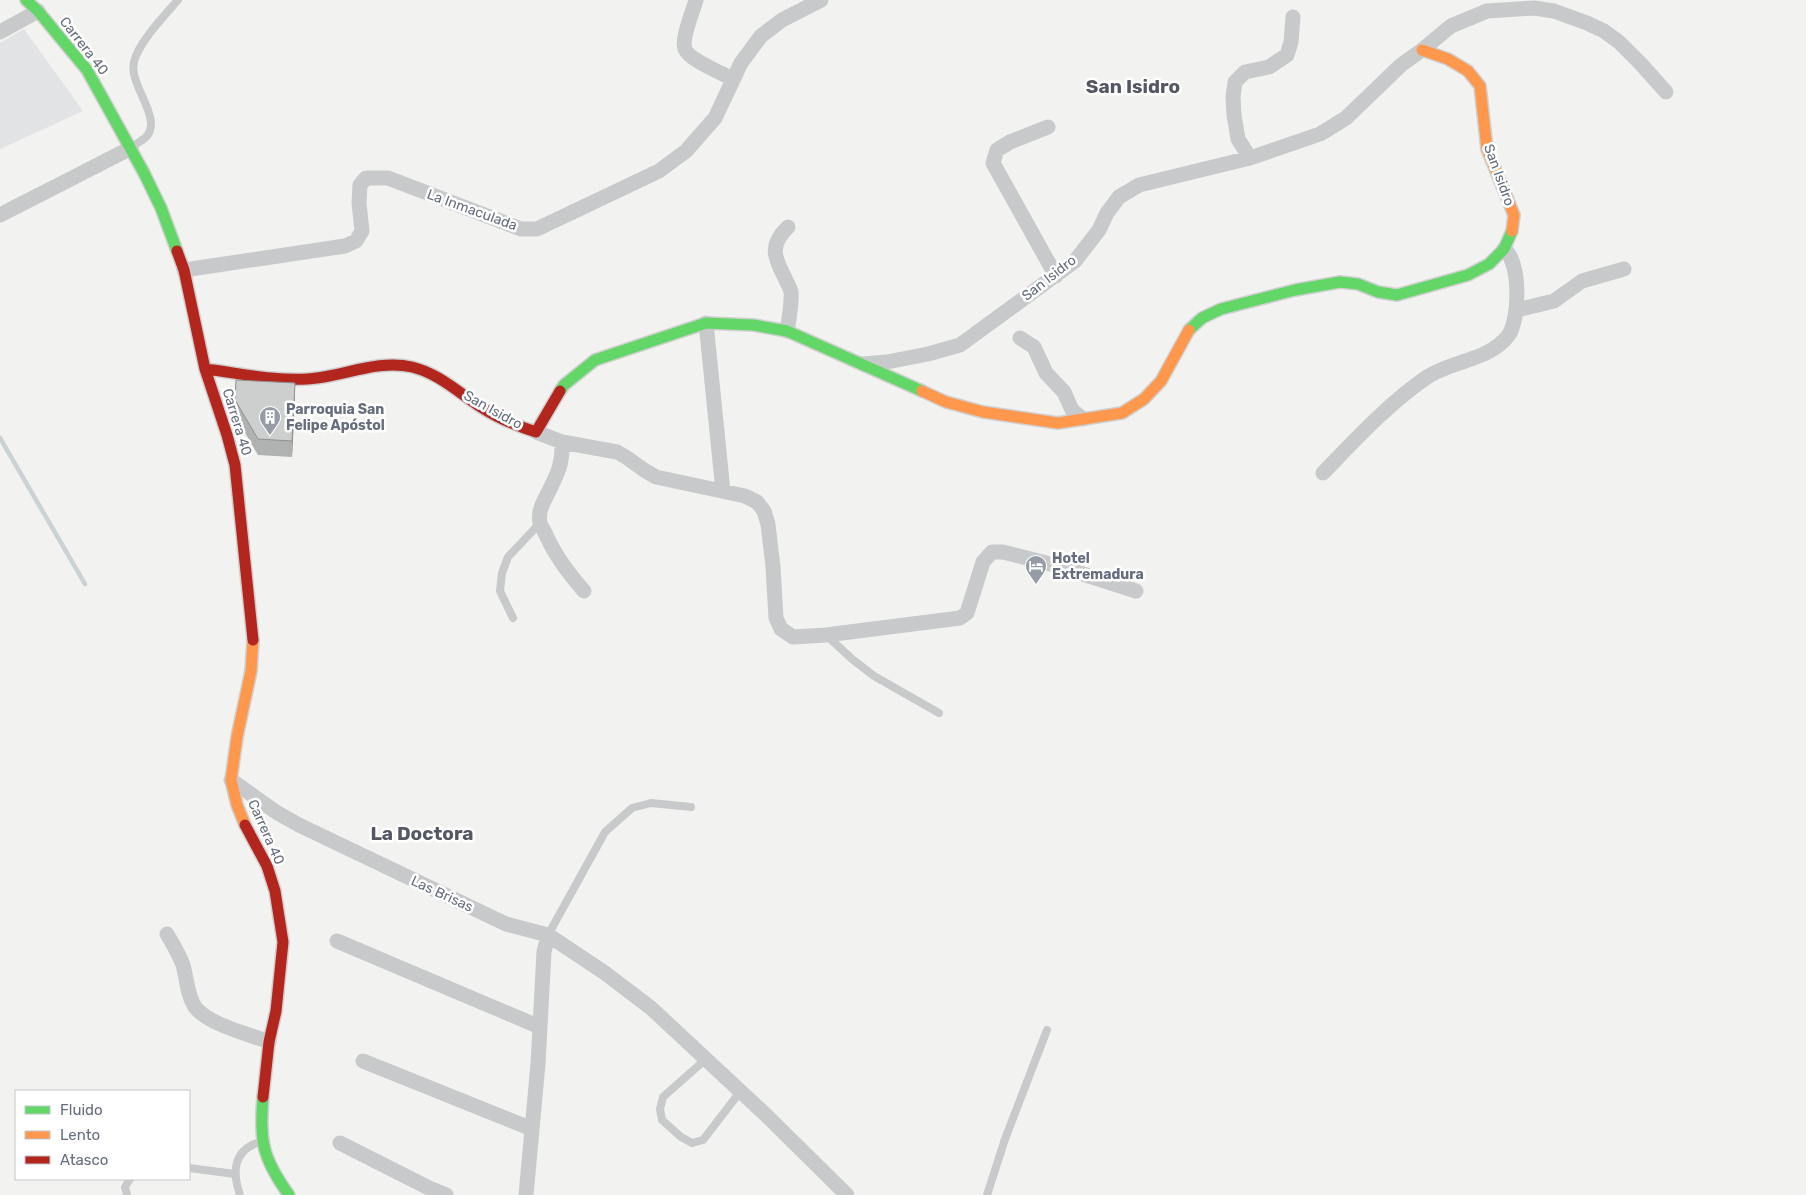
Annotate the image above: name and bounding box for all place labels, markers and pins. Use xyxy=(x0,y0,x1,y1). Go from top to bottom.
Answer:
place label: Parroquia San Felipe Apóstol xyxy=(286,401,385,434)
building icon: Parroquia San Felipe Apóstol xyxy=(258,405,282,436)
place label: Hotel Extremadura xyxy=(1052,550,1144,583)
hotel icon: Hotel Extremadura xyxy=(1024,554,1048,585)

